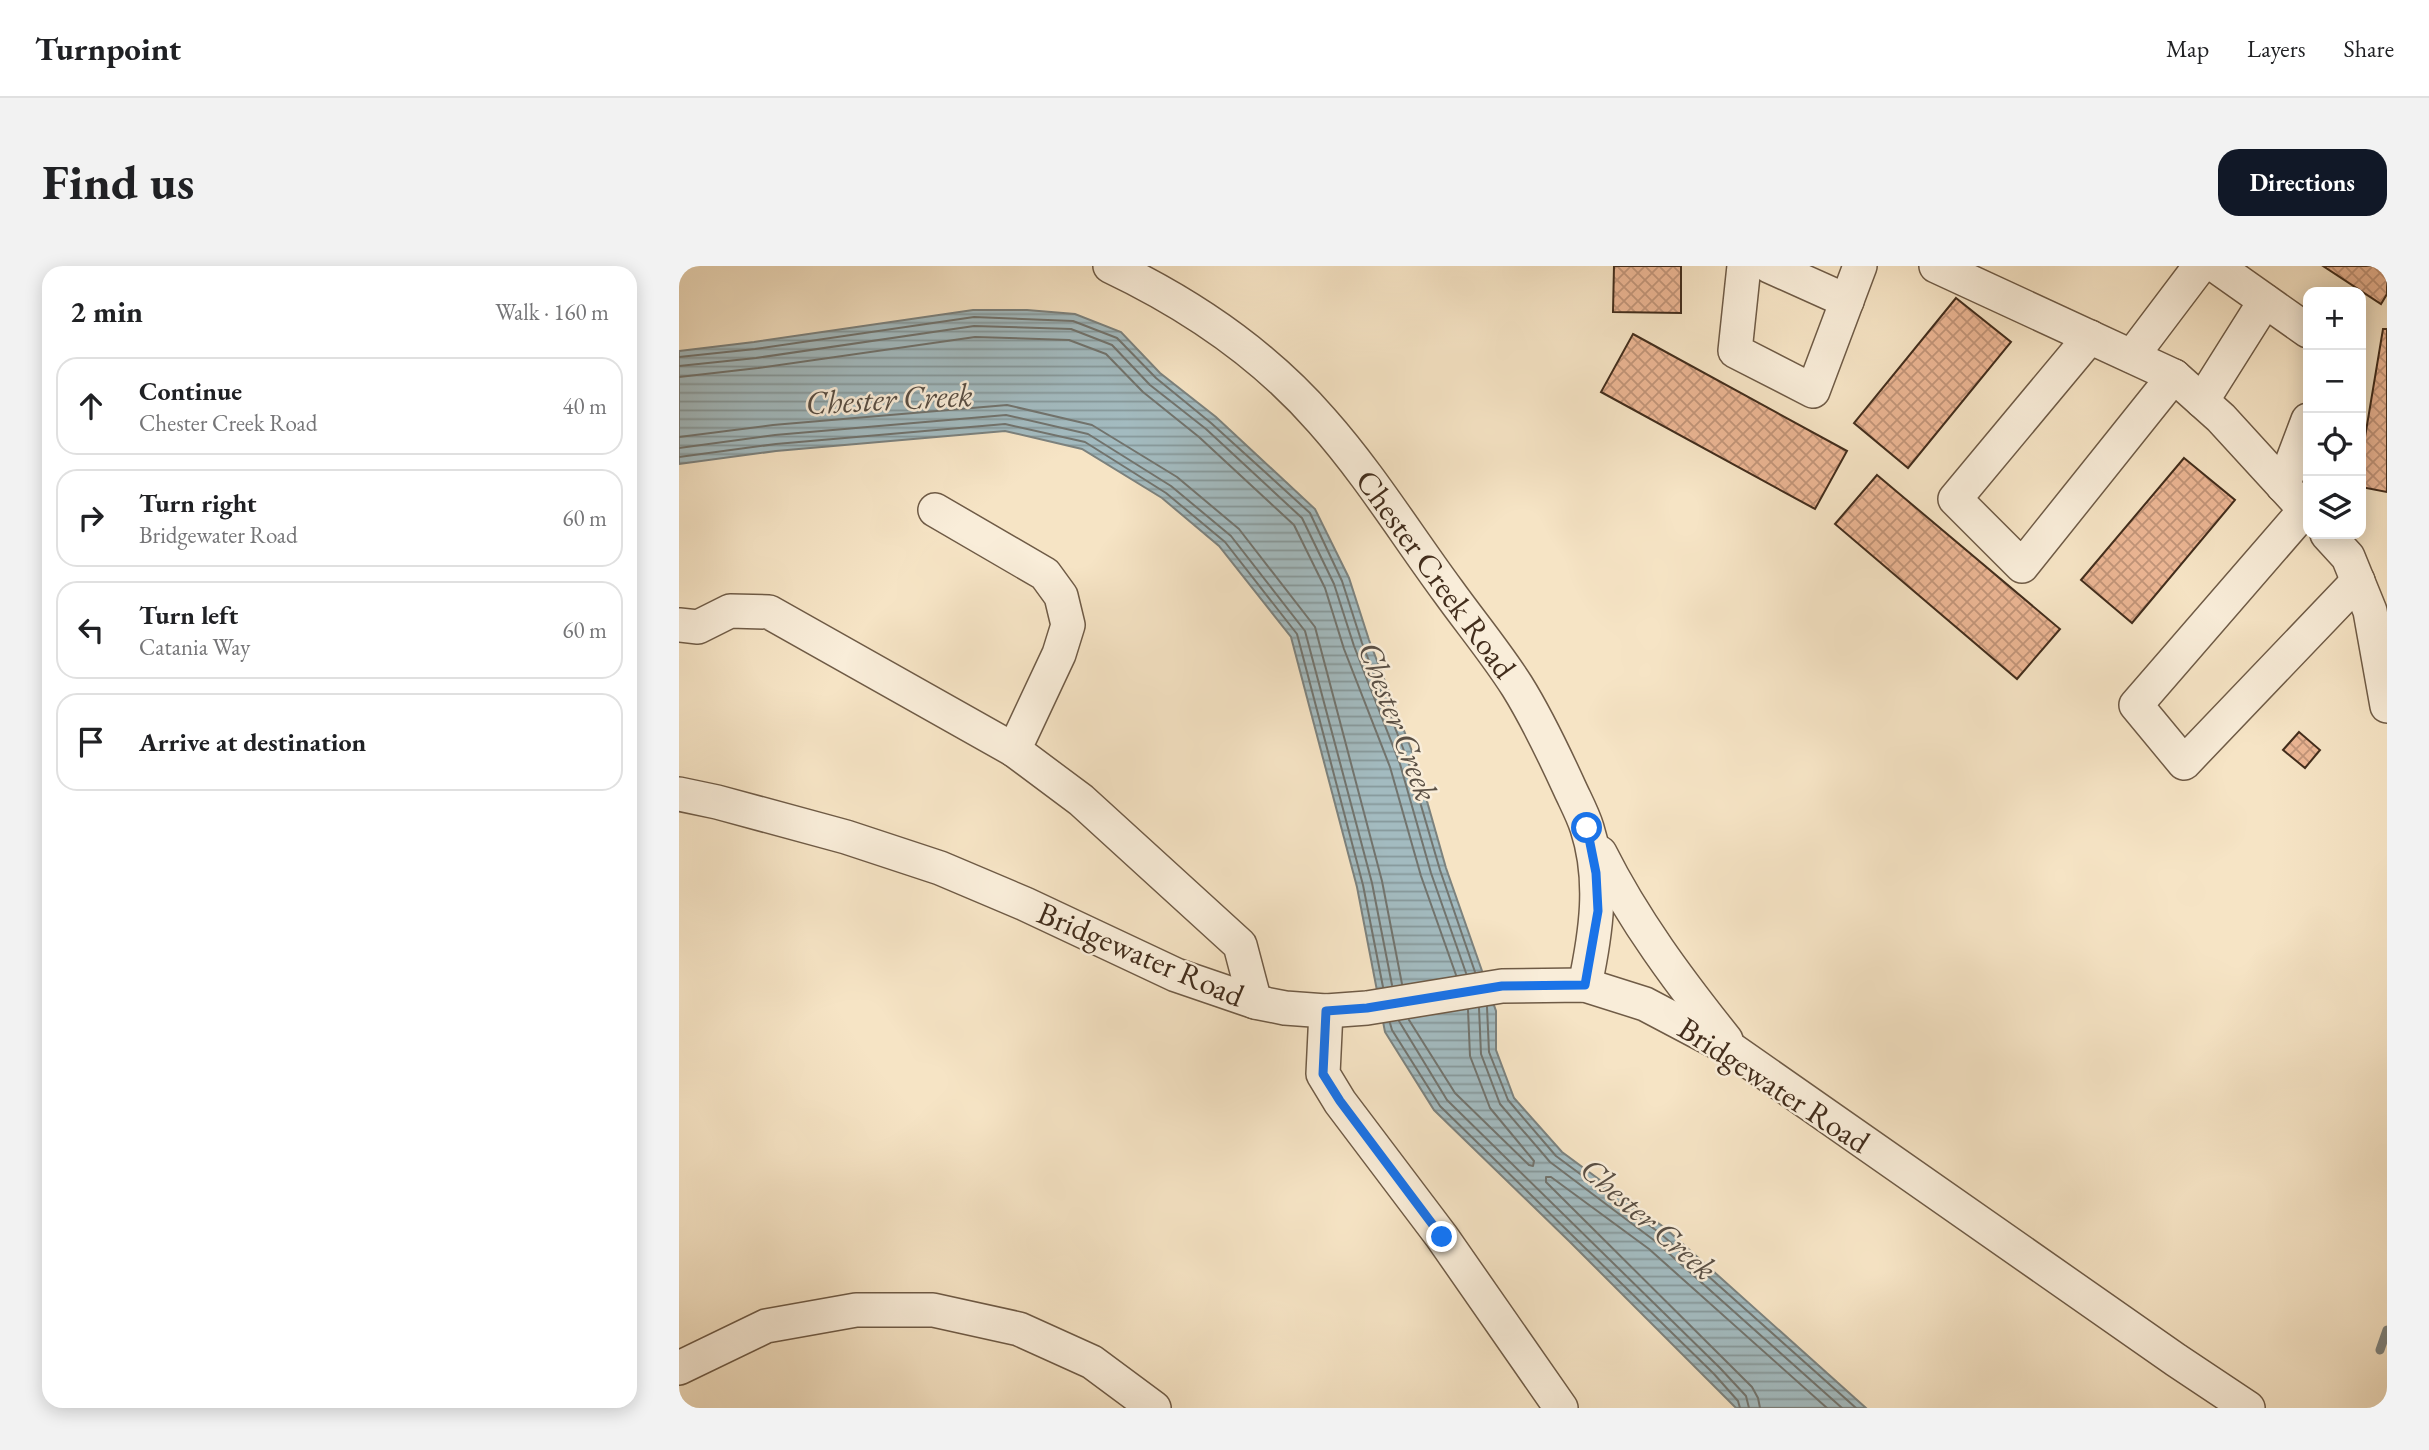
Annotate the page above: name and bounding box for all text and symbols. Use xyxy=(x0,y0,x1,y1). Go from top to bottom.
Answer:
text: Turnpoint xyxy=(35,27,181,70)
text: Map xyxy=(2166,33,2209,64)
text: Layers xyxy=(2247,33,2306,64)
text: Share xyxy=(2344,33,2394,64)
button: Directions xyxy=(2218,149,2387,216)
text: Find us xyxy=(42,150,194,214)
map controls xyxy=(2303,287,2366,539)
button: + xyxy=(2303,287,2366,350)
text: 2 min xyxy=(70,292,143,331)
text: Walk · 160 m xyxy=(495,297,609,327)
button: − xyxy=(2303,350,2366,413)
water label: Chester Creek xyxy=(804,373,974,424)
text: Continue xyxy=(139,374,242,408)
icon: ahead xyxy=(72,387,110,425)
text: 40 m xyxy=(562,391,607,421)
text: Chester Creek Road xyxy=(139,408,317,438)
button: locate xyxy=(2303,413,2366,476)
street label: Chester Creek Road xyxy=(1346,461,1526,687)
button: layers xyxy=(2303,476,2366,539)
text: Turn right xyxy=(139,486,257,520)
icon: right xyxy=(72,499,110,537)
text: 60 m xyxy=(562,503,607,533)
text: Bridgewater Road xyxy=(139,520,298,550)
text: Turn left xyxy=(139,598,238,632)
icon: left xyxy=(72,611,110,649)
text: 60 m xyxy=(562,615,607,645)
text: Catania Way xyxy=(139,632,250,662)
water label: Chester Creek xyxy=(1348,635,1449,807)
icon: arrive xyxy=(72,723,110,761)
text: Arrive at destination xyxy=(139,725,366,759)
route start xyxy=(1571,812,1602,843)
street label: Bridgewater Road xyxy=(1031,892,1252,1017)
street label: Bridgewater Road xyxy=(1670,1007,1879,1163)
water label: Chester Creek xyxy=(1571,1147,1726,1289)
route end xyxy=(1426,1221,1457,1252)

